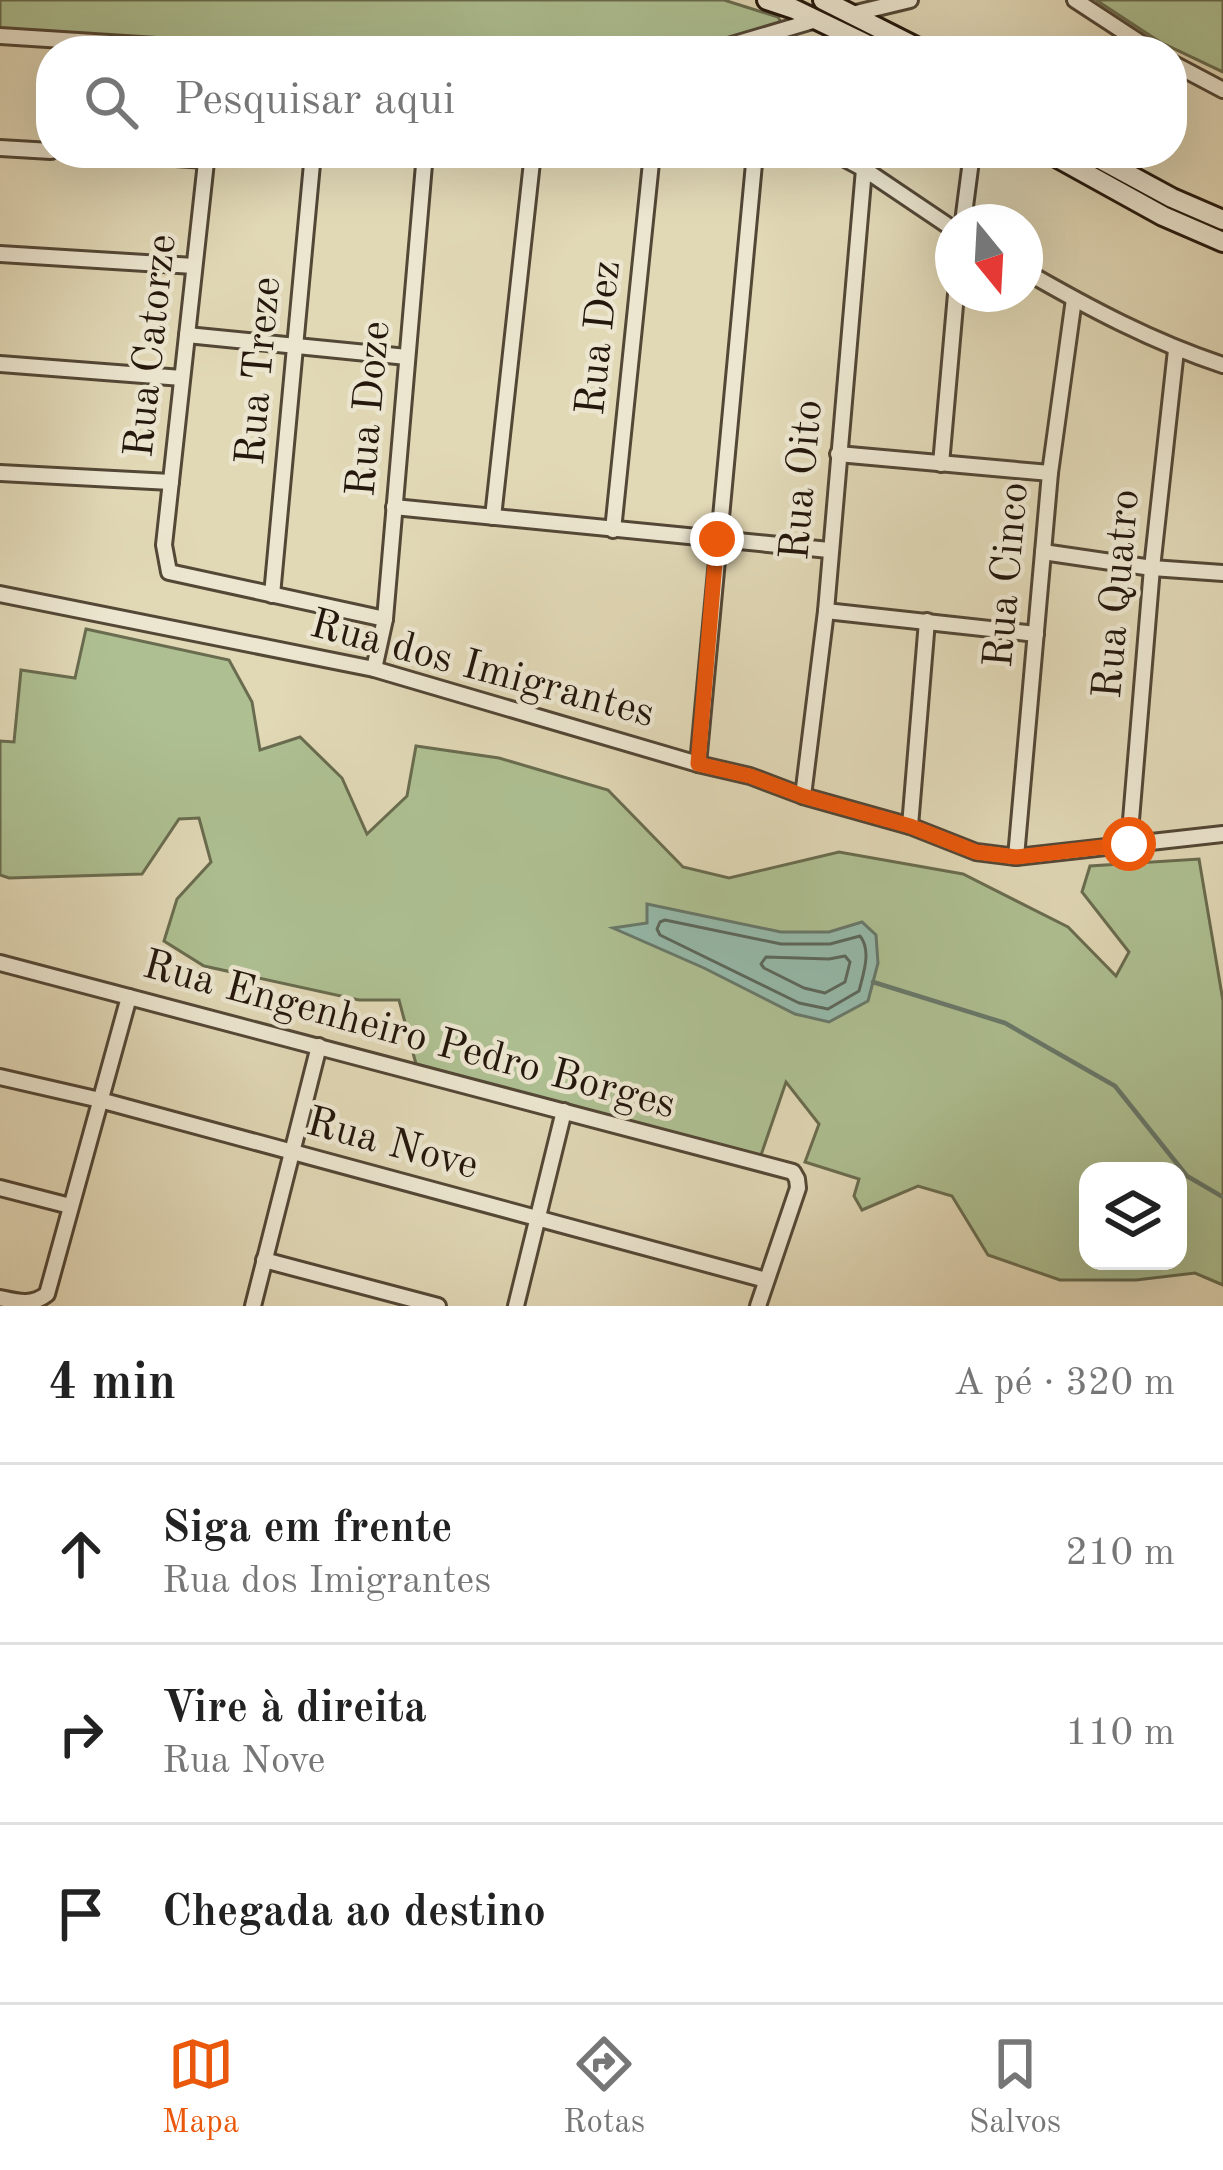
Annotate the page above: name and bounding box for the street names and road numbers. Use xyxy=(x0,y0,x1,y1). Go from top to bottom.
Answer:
street label: Rua Catorze xyxy=(119,232,185,460)
street label: Rua Dez xyxy=(571,258,629,418)
street label: Rua Treze xyxy=(231,275,289,467)
street label: Rua Doze xyxy=(341,319,399,499)
street label: Rua Oito xyxy=(775,398,831,562)
street label: Rua Cinco xyxy=(979,480,1037,670)
street label: Rua Quatro xyxy=(1088,487,1148,701)
street label: Rua dos Imigrantes xyxy=(305,604,659,736)
street label: Rua Engenheiro Pedro Borges xyxy=(138,945,680,1127)
street label: Rua Nove xyxy=(302,1102,482,1188)

